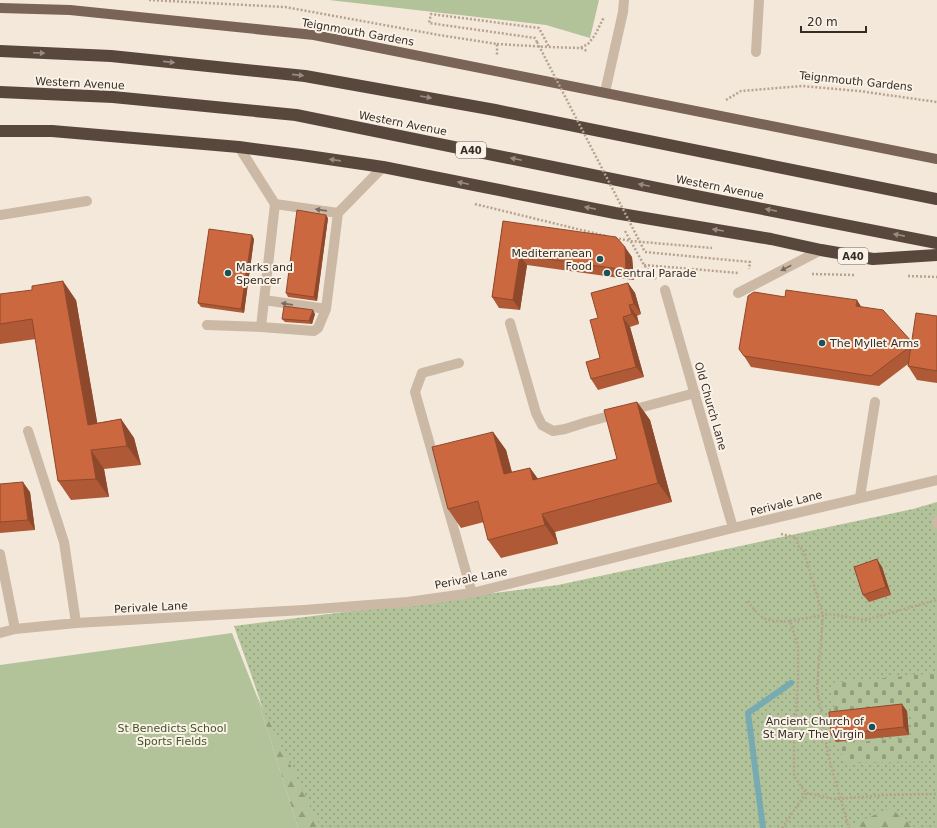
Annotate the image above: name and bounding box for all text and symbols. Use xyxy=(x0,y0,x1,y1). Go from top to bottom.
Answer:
scale bar xyxy=(801,8,866,34)
text: 20 m xyxy=(807,15,838,29)
street label: Teignmouth Gardens xyxy=(300,16,415,49)
one-way arrow xyxy=(33,50,46,56)
one-way arrow xyxy=(163,59,175,66)
street label: Teignmouth Gardens xyxy=(798,69,914,94)
one-way arrow xyxy=(292,72,304,79)
street label: Western Avenue xyxy=(35,75,125,92)
one-way arrow xyxy=(420,95,432,101)
street label: Western Avenue xyxy=(358,109,448,138)
road number: A40 xyxy=(456,142,486,158)
one-way arrow xyxy=(510,156,522,162)
one-way arrow xyxy=(329,157,341,163)
street label: Western Avenue xyxy=(675,173,765,202)
one-way arrow xyxy=(457,180,469,186)
one-way arrow xyxy=(637,182,650,188)
one-way arrow xyxy=(584,205,596,211)
one-way arrow xyxy=(315,207,327,213)
one-way arrow xyxy=(765,207,777,213)
one-way arrow xyxy=(712,227,725,233)
one-way arrow xyxy=(893,232,905,238)
place label: Mediterranean Food xyxy=(512,247,592,273)
road number: A40 xyxy=(838,248,868,264)
marker: Mediterranean Food xyxy=(595,254,605,264)
place label: Marks and Spencer xyxy=(236,261,293,287)
one-way arrow xyxy=(781,265,792,271)
place label: Central Parade xyxy=(615,267,697,280)
marker: Marks and Spencer xyxy=(223,268,233,278)
marker: Central Parade xyxy=(602,268,612,278)
one-way arrow xyxy=(281,301,293,307)
place label: The Myllet Arms xyxy=(829,337,919,350)
marker: The Myllet Arms xyxy=(817,338,827,348)
street label: Old Church Lane xyxy=(692,360,729,452)
street label: Perivale Lane xyxy=(749,488,824,519)
street label: Perivale Lane xyxy=(434,565,509,592)
street label: Perivale Lane xyxy=(114,599,188,616)
place label: Ancient Church of St Mary The Virgin xyxy=(763,715,865,741)
park label: St Benedicts School Sports Fields xyxy=(118,722,227,748)
marker: Ancient Church of St Mary The Virgin xyxy=(867,722,877,732)

